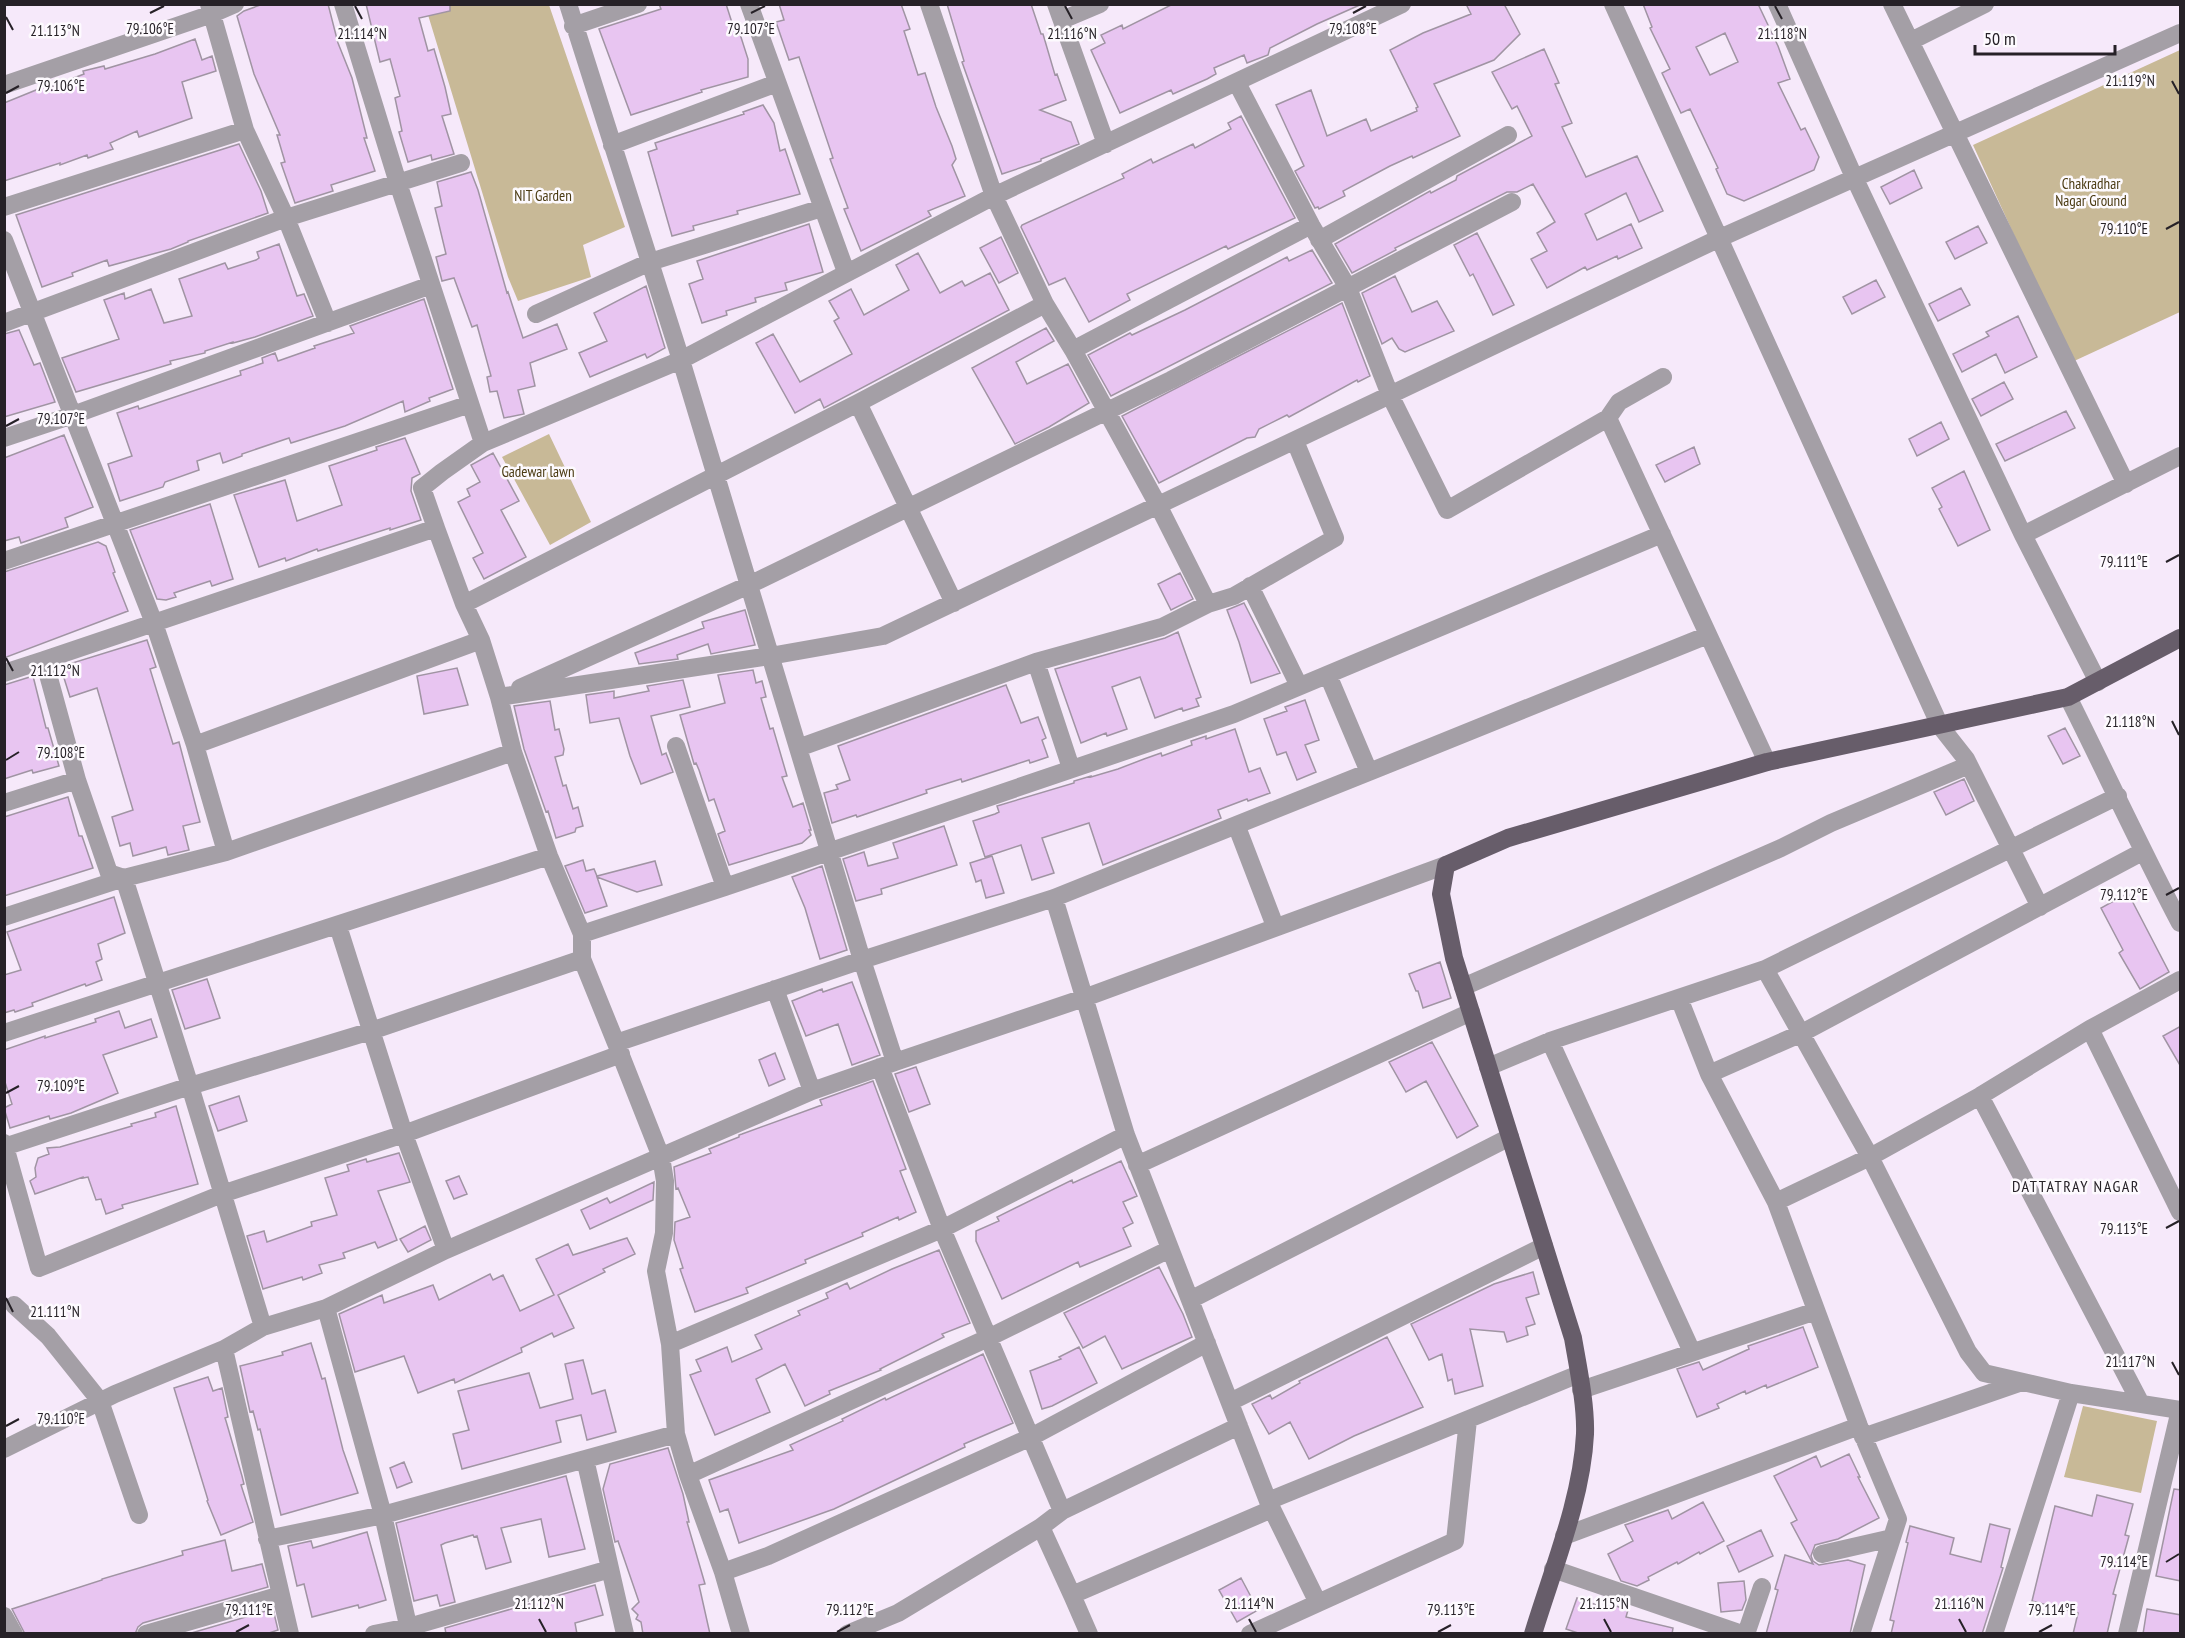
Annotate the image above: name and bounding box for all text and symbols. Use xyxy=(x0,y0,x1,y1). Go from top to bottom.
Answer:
scale bar xyxy=(1975,18,2114,56)
text: 79.106°E xyxy=(126,19,174,38)
text: 79.107°E xyxy=(727,19,775,38)
text: 79.108°E xyxy=(1329,19,1377,38)
text: 21.113°N xyxy=(30,21,80,40)
text: 21.114°N xyxy=(337,24,387,43)
text: 21.116°N xyxy=(1047,24,1097,43)
text: 21.118°N xyxy=(1757,24,1807,43)
text: 50 m xyxy=(1984,27,2016,50)
text: 21.119°N xyxy=(2105,71,2155,90)
text: 79.106°E xyxy=(37,76,85,95)
park label: Chakradhar Nagar Ground xyxy=(2055,174,2127,210)
park label: NIT Garden xyxy=(514,186,572,205)
text: 79.110°E xyxy=(2100,219,2148,238)
text: 79.107°E xyxy=(37,409,85,428)
park label: Gadewar lawn xyxy=(501,462,575,481)
text: 79.111°E xyxy=(2100,552,2148,571)
text: 21.112°N xyxy=(30,661,80,680)
text: 21.118°N xyxy=(2105,712,2155,731)
text: 79.108°E xyxy=(37,743,85,762)
text: 79.112°E xyxy=(2100,885,2148,904)
text: 79.109°E xyxy=(37,1076,85,1095)
district label: DATTATRAY NAGAR xyxy=(2012,1176,2140,1196)
text: 79.113°E xyxy=(2100,1219,2148,1238)
text: 21.111°N xyxy=(30,1302,80,1321)
text: 21.117°N xyxy=(2105,1352,2155,1371)
text: 79.110°E xyxy=(37,1409,85,1428)
text: 79.114°E xyxy=(2100,1552,2148,1571)
text: 21.112°N xyxy=(514,1594,564,1613)
text: 21.114°N xyxy=(1224,1594,1274,1613)
text: 21.115°N xyxy=(1579,1594,1629,1613)
text: 21.116°N xyxy=(1934,1594,1984,1613)
text: 79.111°E xyxy=(225,1600,273,1619)
text: 79.112°E xyxy=(826,1600,874,1619)
text: 79.113°E xyxy=(1427,1600,1475,1619)
text: 79.114°E xyxy=(2028,1600,2076,1619)

